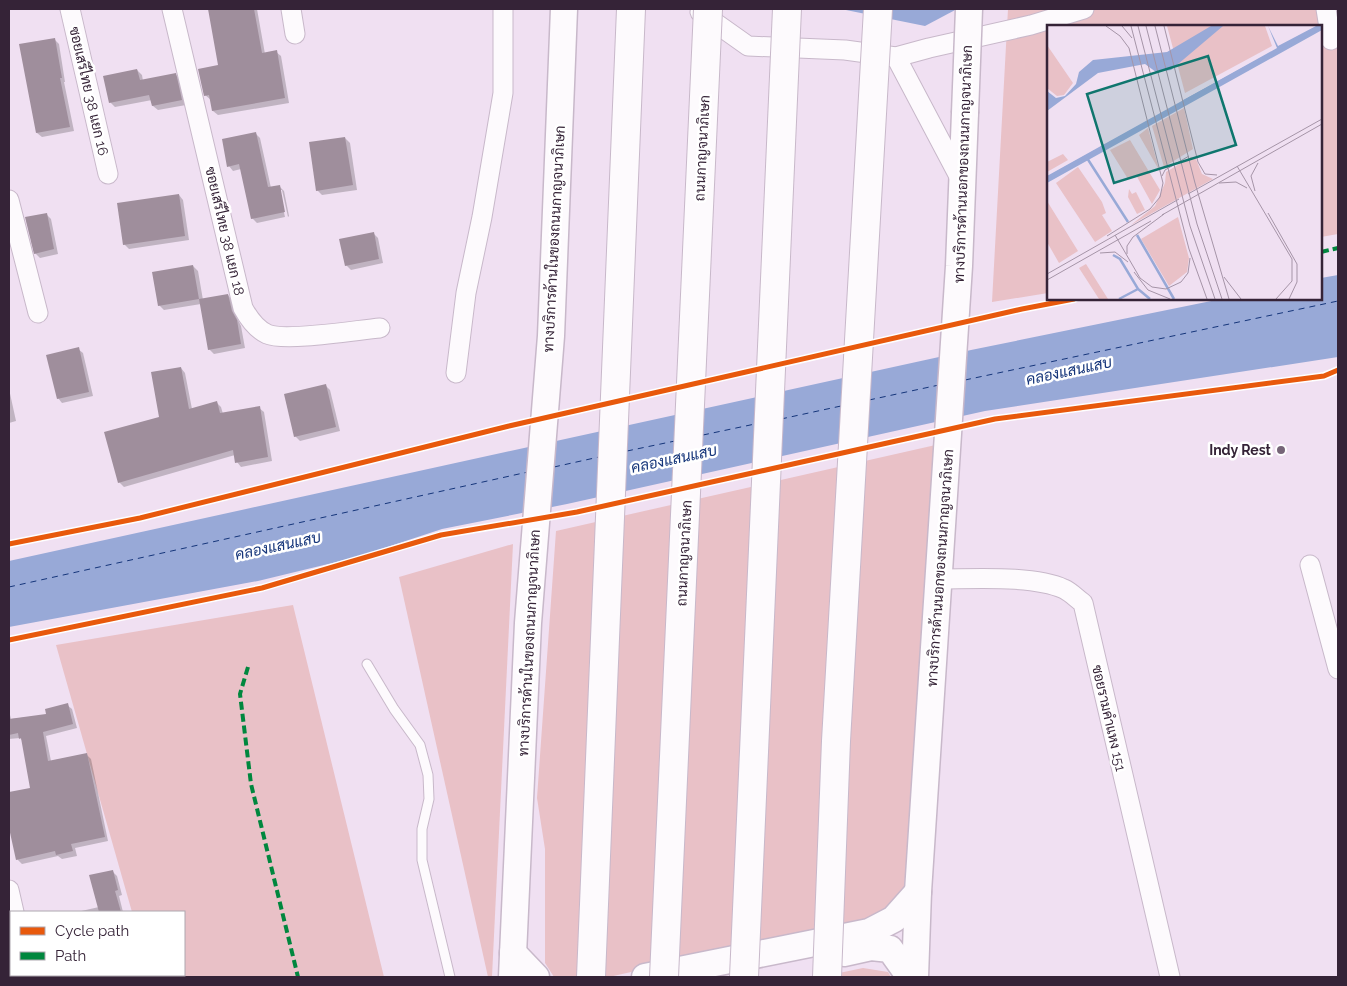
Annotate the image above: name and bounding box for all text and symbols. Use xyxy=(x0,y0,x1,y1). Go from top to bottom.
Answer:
street label: ซอยเสรีไทย 38 แยก 16 xyxy=(66,25,113,157)
inset map xyxy=(1047,25,1322,300)
street label: ทางบริการด้านนอกของถนนกาญจนาภิเษก xyxy=(950,45,976,283)
street label: ถนนกาญจนาภิเษก xyxy=(691,94,714,202)
street label: ทางบริการด้านในของถนนกาญจนาภิเษก xyxy=(539,125,569,353)
street label: ซอยเสรีไทย 38 แยก 18 xyxy=(202,165,249,297)
water label: คลองแสนแสบ xyxy=(1024,353,1114,389)
water label: คลองแสนแสบ xyxy=(629,441,719,477)
place label: Indy Rest xyxy=(1209,442,1272,458)
marker: Indy Rest xyxy=(1275,444,1287,456)
street label: ทางบริการด้านนอกของถนนกาญจนาภิเษก xyxy=(923,449,957,687)
street label: ถนนกาญจนาภิเษก xyxy=(673,499,696,607)
water label: คลองแสนแสบ xyxy=(233,528,323,564)
street label: ทางบริการด้านในของถนนกาญจนาภิเษก xyxy=(514,529,544,757)
street label: ซอยรามคำแหง 151 xyxy=(1089,663,1129,773)
legend xyxy=(10,911,185,976)
text: Cycle path xyxy=(55,922,129,940)
text: Path xyxy=(55,947,86,965)

